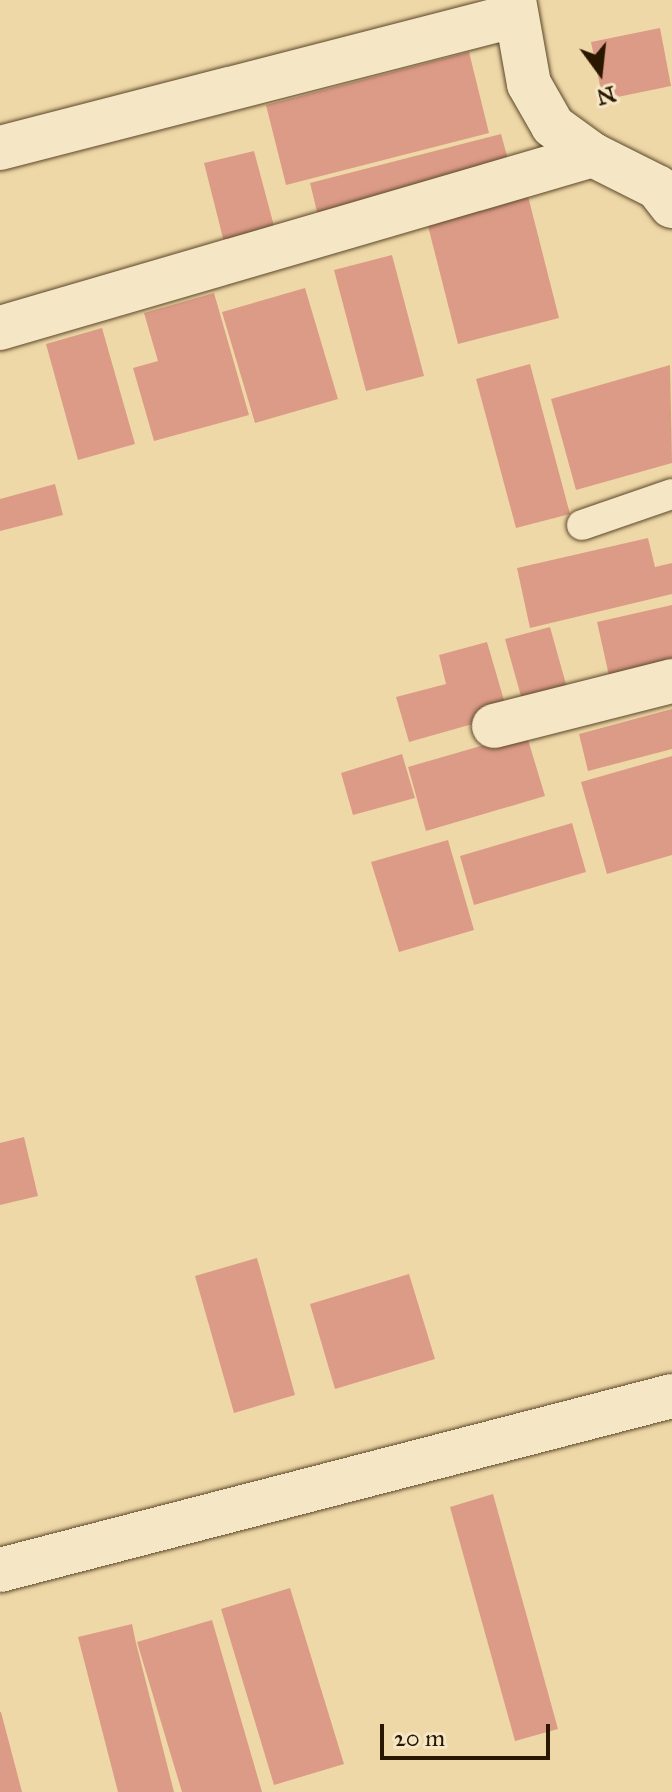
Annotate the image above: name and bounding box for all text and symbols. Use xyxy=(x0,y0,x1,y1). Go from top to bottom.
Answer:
north arrow xyxy=(560,32,640,112)
text: N xyxy=(594,80,619,111)
scale bar xyxy=(384,1708,554,1758)
text: 20 m xyxy=(394,1723,445,1753)

